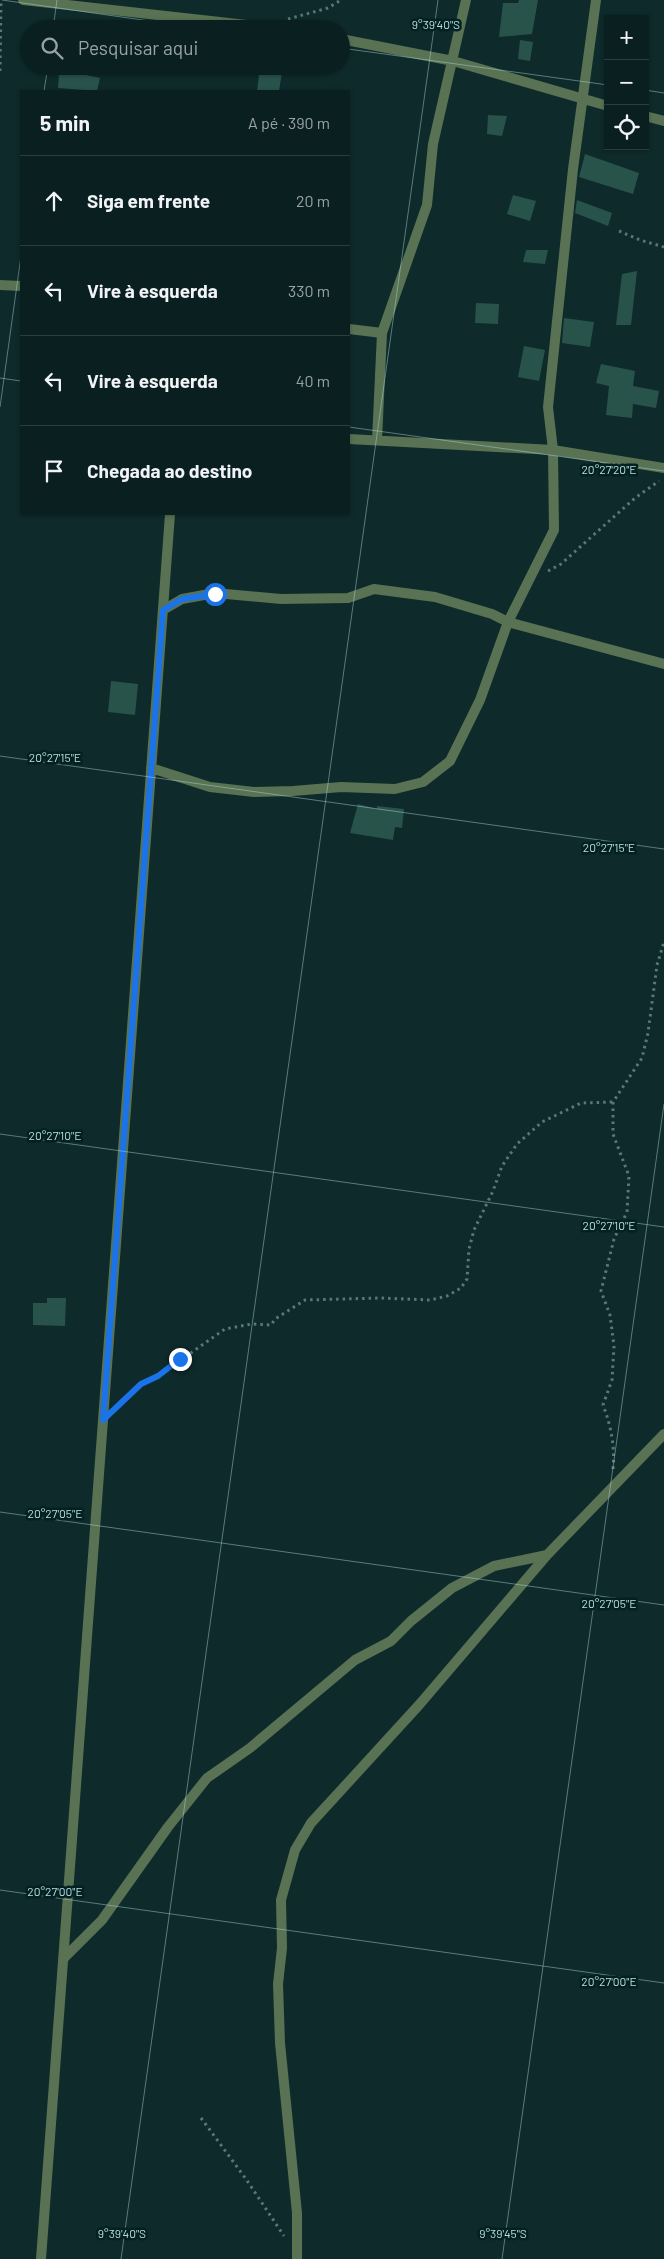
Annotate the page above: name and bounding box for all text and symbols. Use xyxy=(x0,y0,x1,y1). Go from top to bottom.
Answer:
map controls xyxy=(604,15,649,150)
button: + xyxy=(604,15,649,60)
text: 9°39'40"S xyxy=(412,17,460,31)
search box xyxy=(20,20,350,75)
icon: search xyxy=(38,34,66,62)
text: Pesquisar aqui xyxy=(78,36,198,59)
button: − xyxy=(604,60,649,105)
button: locate xyxy=(604,105,649,150)
text: 5 min xyxy=(40,110,90,135)
text: A pé · 390 m xyxy=(248,113,330,132)
icon: ahead xyxy=(40,187,68,215)
text: Siga em frente xyxy=(87,189,210,212)
text: 20 m xyxy=(296,191,330,210)
icon: left xyxy=(40,277,68,305)
text: Vire à esquerda xyxy=(87,279,218,302)
text: 330 m xyxy=(288,281,330,300)
icon: left xyxy=(40,367,68,395)
text: Vire à esquerda xyxy=(87,369,218,392)
text: 40 m xyxy=(296,371,330,390)
icon: arrive xyxy=(40,457,68,485)
text: Chegada ao destino xyxy=(87,459,252,482)
text: 20°27'20"E xyxy=(581,462,637,476)
route start xyxy=(204,583,227,606)
text: 20°27'15"E xyxy=(29,750,81,764)
text: 20°27'15"E xyxy=(583,840,635,854)
text: 20°27'10"E xyxy=(29,1128,81,1142)
text: 20°27'10"E xyxy=(583,1218,635,1232)
route end xyxy=(169,1348,192,1371)
text: 20°27'05"E xyxy=(28,1506,82,1520)
text: 20°27'05"E xyxy=(582,1596,636,1610)
text: 20°27'00"E xyxy=(27,1884,83,1898)
text: 20°27'00"E xyxy=(581,1974,637,1988)
text: 9°39'40"S xyxy=(98,2226,146,2240)
text: 9°39'45"S xyxy=(479,2226,527,2240)

